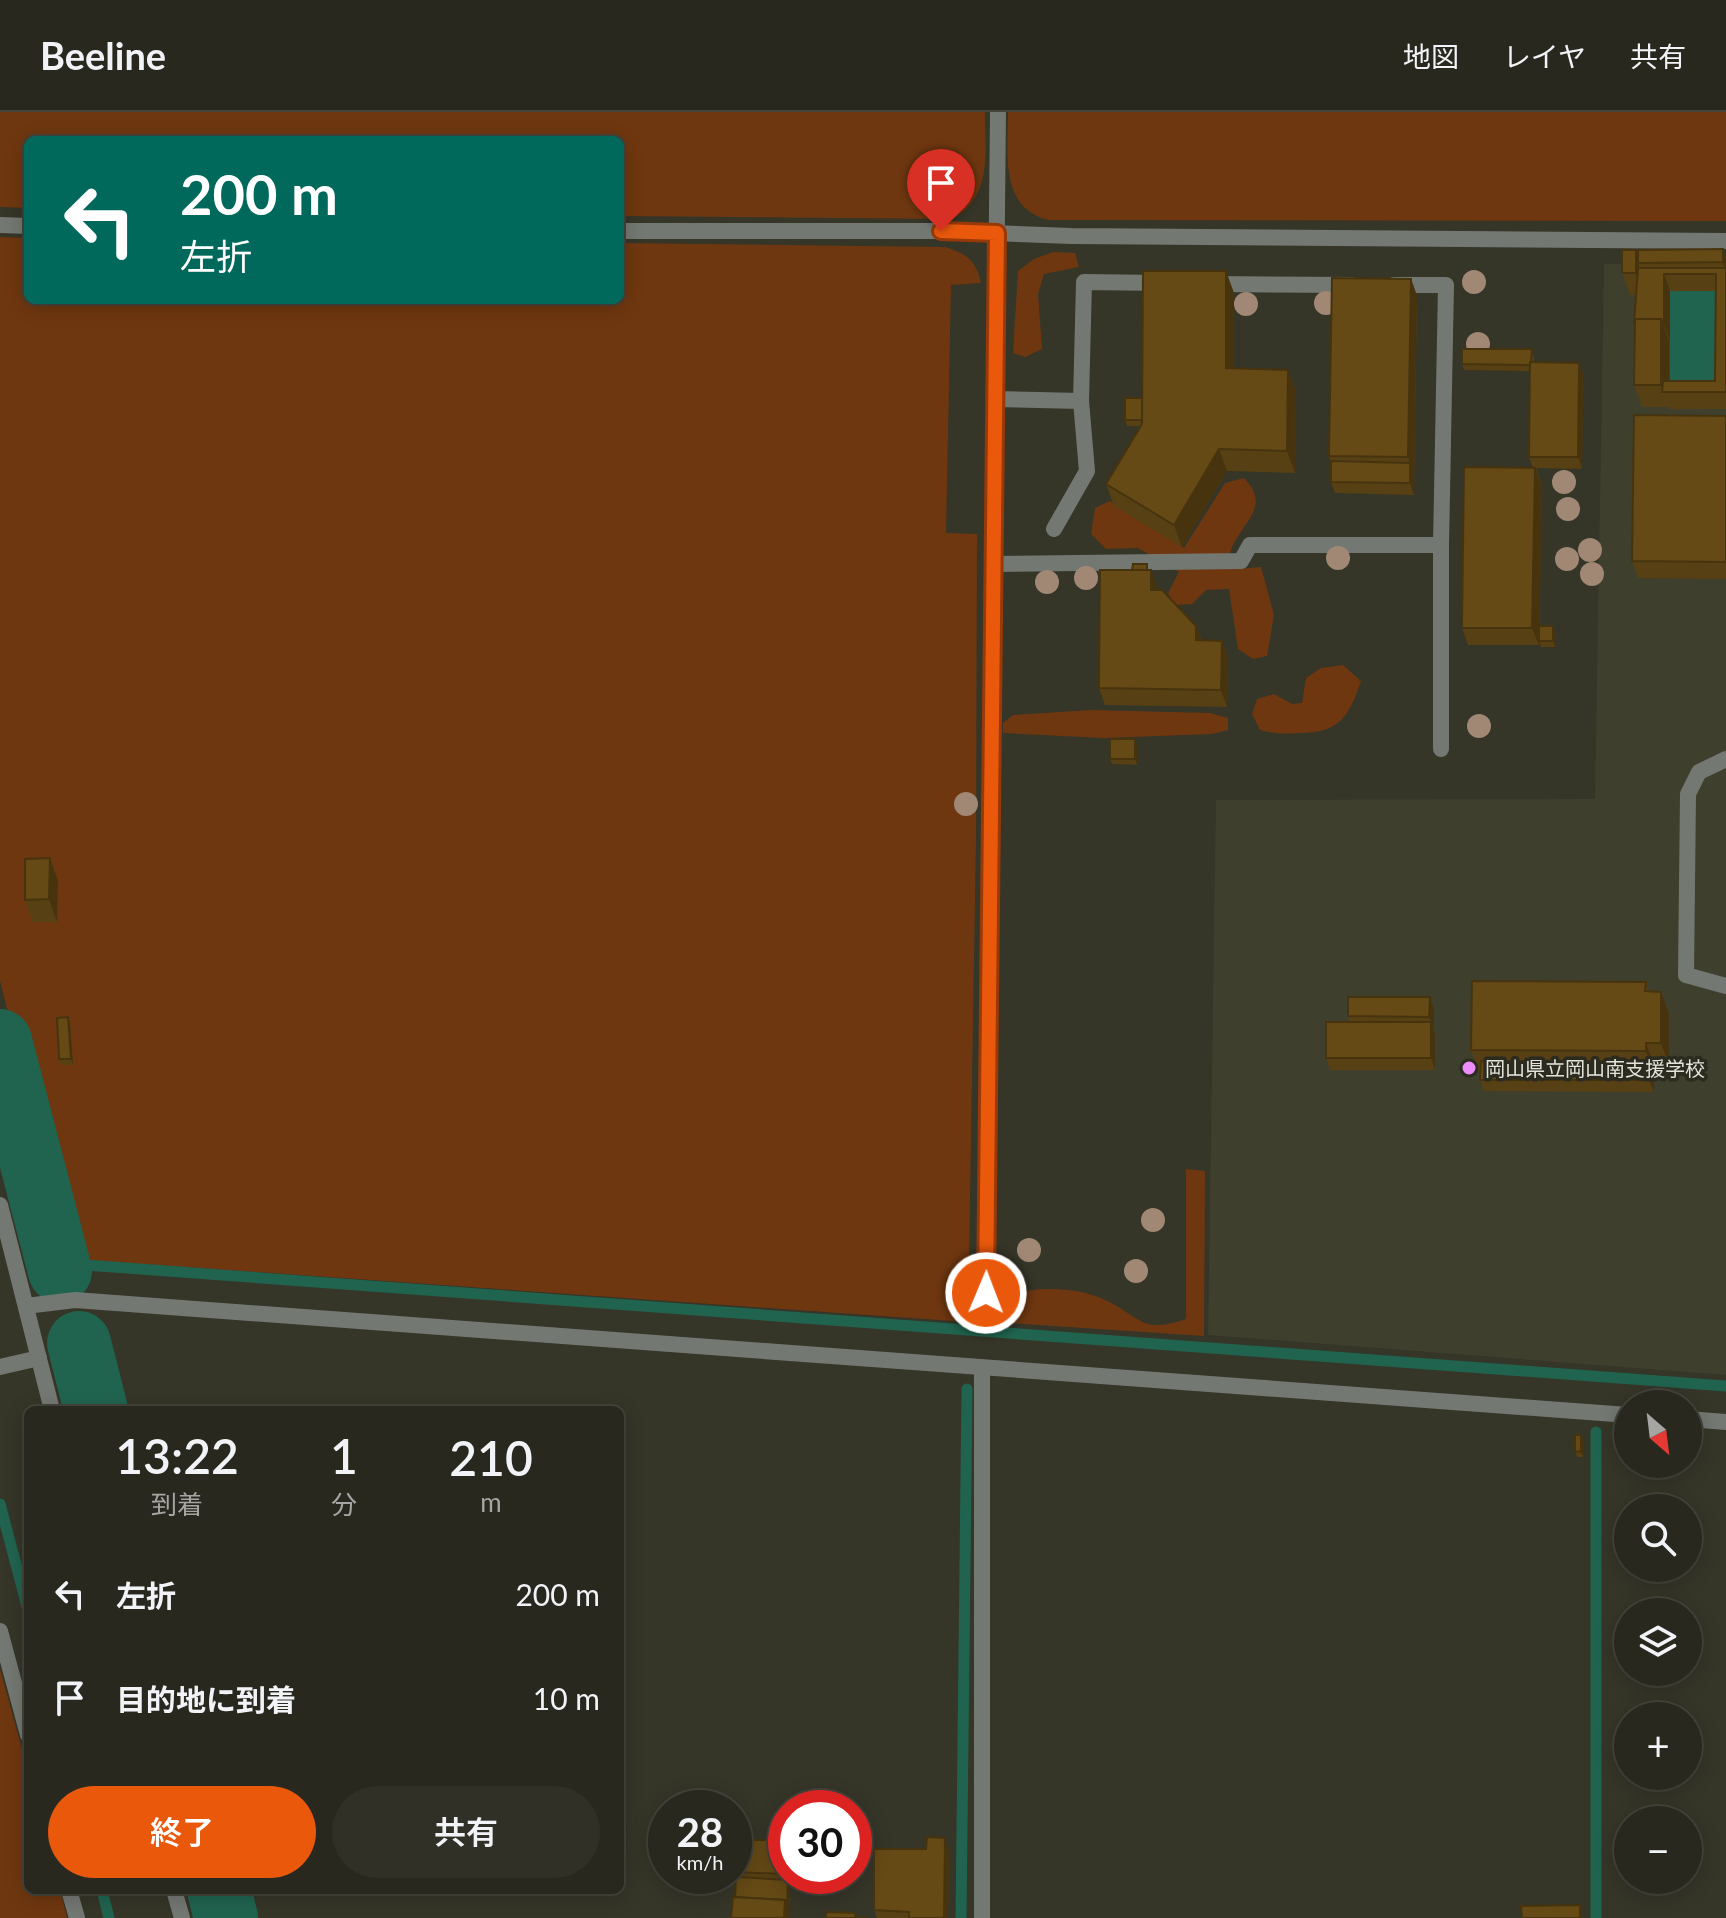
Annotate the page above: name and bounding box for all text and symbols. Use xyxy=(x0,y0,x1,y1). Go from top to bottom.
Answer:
text: Beeline xyxy=(40,32,166,78)
text: 地図 xyxy=(1403,39,1459,73)
text: レイヤ xyxy=(1503,39,1586,73)
text: 共有 xyxy=(1630,39,1686,73)
pin xyxy=(907,149,975,231)
text: 200 m xyxy=(180,160,338,227)
icon: arrive xyxy=(919,161,963,205)
icon: left xyxy=(48,168,152,272)
text: 左折 xyxy=(180,234,252,278)
place label: 岡山県立岡山南支援学校 xyxy=(1485,1056,1705,1080)
marker: 岡山県立岡山南支援学校 xyxy=(1460,1059,1478,1077)
position arrow xyxy=(944,1251,1028,1335)
north arrow xyxy=(1614,1390,1702,1478)
map controls xyxy=(1614,1390,1702,1894)
text: 13:22 xyxy=(115,1427,239,1484)
text: 1 xyxy=(330,1427,358,1484)
text: 210 xyxy=(449,1429,533,1486)
text: m xyxy=(480,1486,502,1518)
text: 到着 xyxy=(151,1488,203,1520)
text: 分 xyxy=(331,1488,357,1520)
button: search xyxy=(1614,1494,1702,1582)
icon: left xyxy=(48,1572,92,1616)
text: 200 m xyxy=(515,1576,600,1612)
text: 左折 xyxy=(116,1577,176,1613)
button: layers xyxy=(1614,1598,1702,1686)
icon: arrive xyxy=(48,1676,92,1720)
text: 10 m xyxy=(533,1680,600,1716)
text: 目的地に到着 xyxy=(116,1681,296,1717)
button: + xyxy=(1614,1702,1702,1790)
button: 終了 xyxy=(48,1786,316,1878)
button: 共有 xyxy=(332,1786,600,1878)
speed limit sign: 30 xyxy=(768,1790,872,1894)
button: − xyxy=(1614,1806,1702,1894)
text: 28 xyxy=(677,1808,723,1856)
text: km/h xyxy=(677,1850,723,1874)

